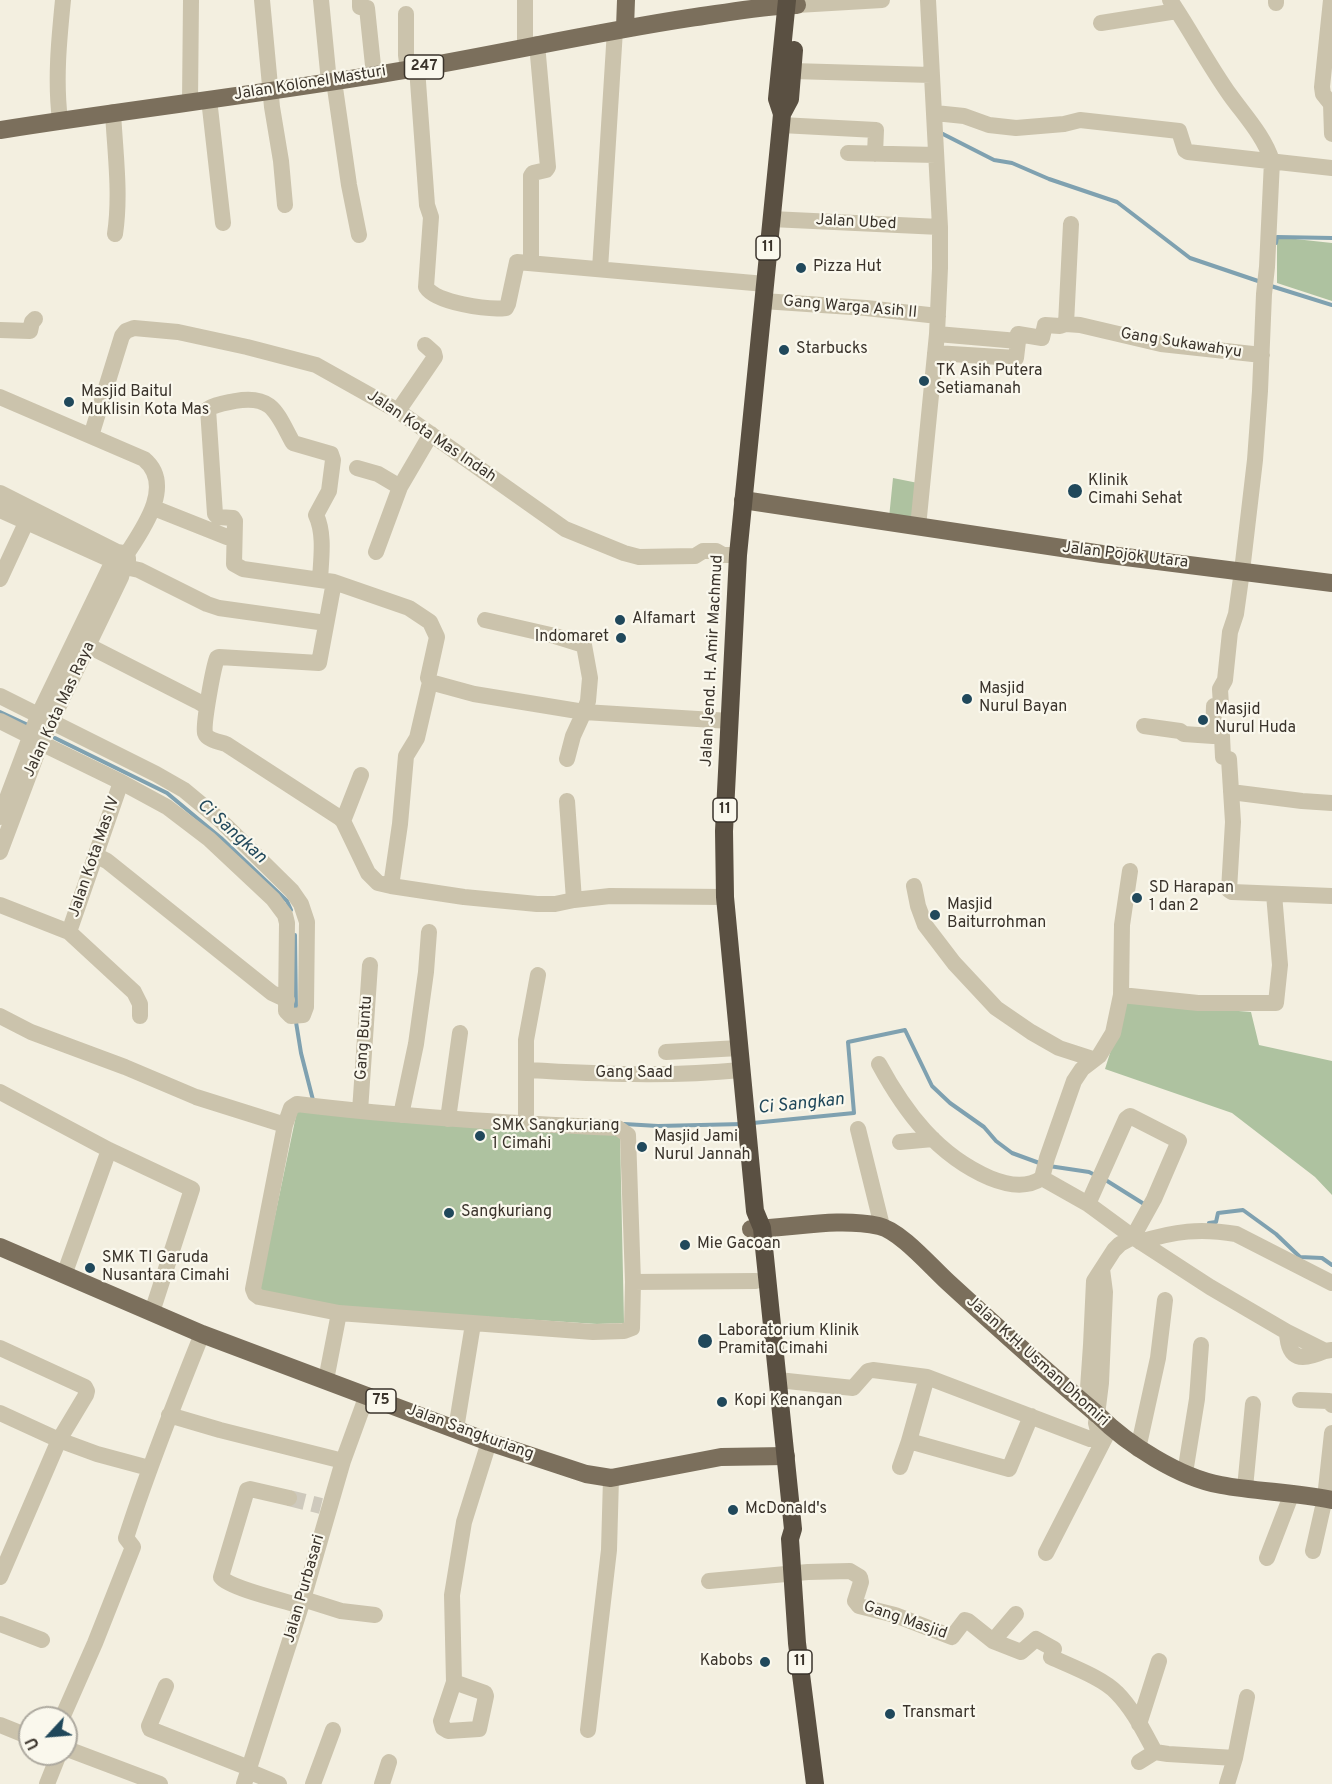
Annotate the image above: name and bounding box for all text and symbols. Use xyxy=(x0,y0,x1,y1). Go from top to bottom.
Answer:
road number: 247 xyxy=(404,55,444,79)
street label: Jalan Kolonel Masturi xyxy=(233,62,387,106)
street label: Jalan Ubed xyxy=(815,211,897,235)
road number: 11 xyxy=(756,236,780,260)
place label: Pizza Hut xyxy=(813,258,882,278)
marker: Pizza Hut xyxy=(794,261,808,275)
street label: Gang Warga Asih II xyxy=(782,293,918,323)
street label: Gang Sukawahyu xyxy=(1119,325,1243,363)
place label: Starbucks xyxy=(796,340,868,360)
marker: Starbucks xyxy=(777,343,791,357)
place label: TK Asih Putera Setiamanah xyxy=(936,362,1043,400)
marker: TK Asih Putera Setiamanah xyxy=(917,374,931,388)
place label: Masjid Baitul Muklisin Kota Mas xyxy=(81,383,209,421)
street label: Jalan Kota Mas Indah xyxy=(363,387,499,487)
marker: Masjid Baitul Muklisin Kota Mas xyxy=(62,395,76,409)
place label: Klinik Cimahi Sehat xyxy=(1088,472,1183,510)
marker: Klinik Cimahi Sehat xyxy=(1066,482,1084,500)
street label: Jalan Pojok Utara xyxy=(1061,539,1189,573)
street label: Jalan Jend. H. Amir Machmud xyxy=(698,554,728,768)
place label: Alfamart xyxy=(632,610,696,630)
marker: Alfamart xyxy=(613,613,627,627)
place label: Indomaret xyxy=(535,628,609,648)
marker: Indomaret xyxy=(614,631,628,645)
street label: Jalan Kota Mas Raya xyxy=(20,639,100,781)
place label: Masjid Nurul Bayan xyxy=(979,680,1067,718)
marker: Masjid Nurul Bayan xyxy=(960,692,974,706)
place label: Masjid Nurul Huda xyxy=(1215,701,1296,739)
marker: Masjid Nurul Huda xyxy=(1196,713,1210,727)
street label: Jalan Kota Mas IV xyxy=(65,794,125,920)
water label: Ci Sangkan xyxy=(192,795,270,869)
road number: 11 xyxy=(713,798,737,822)
place label: SD Harapan 1 dan 2 xyxy=(1149,879,1234,917)
marker: SD Harapan 1 dan 2 xyxy=(1130,891,1144,905)
place label: Masjid Baiturrohman xyxy=(947,896,1046,934)
marker: Masjid Baiturrohman xyxy=(928,908,942,922)
street label: Gang Buntu xyxy=(352,995,378,1081)
street label: Gang Saad xyxy=(595,1064,673,1084)
water label: Ci Sangkan xyxy=(757,1090,845,1120)
place label: SMK Sangkuriang 1 Cimahi xyxy=(492,1117,620,1155)
place label: Masjid Jami Nurul Jannah xyxy=(654,1128,751,1166)
marker: SMK Sangkuriang 1 Cimahi xyxy=(473,1129,487,1143)
marker: Masjid Jami Nurul Jannah xyxy=(635,1140,649,1154)
place label: Sangkuriang xyxy=(461,1203,552,1223)
marker: Sangkuriang xyxy=(442,1206,456,1220)
place label: Mie Gacoan xyxy=(697,1235,781,1255)
marker: Mie Gacoan xyxy=(678,1238,692,1252)
place label: SMK TI Garuda Nusantara Cimahi xyxy=(102,1249,229,1287)
marker: SMK TI Garuda Nusantara Cimahi xyxy=(83,1261,97,1275)
street label: Jalan K.H. Usman Dhomiri xyxy=(962,1293,1112,1431)
place label: Laboratorium Klinik Pramita Cimahi xyxy=(718,1322,859,1360)
marker: Laboratorium Klinik Pramita Cimahi xyxy=(696,1332,714,1350)
road number: 75 xyxy=(366,1389,396,1413)
place label: Kopi Kenangan xyxy=(734,1392,843,1412)
marker: Kopi Kenangan xyxy=(715,1395,729,1409)
street label: Jalan Sangkuriang xyxy=(404,1401,536,1465)
place label: McDonald's xyxy=(745,1500,827,1520)
marker: McDonald's xyxy=(726,1503,740,1517)
street label: Jalan Purbasari xyxy=(280,1533,330,1645)
street label: Gang Masjid xyxy=(861,1598,949,1644)
road number: 11 xyxy=(788,1650,812,1674)
place label: Kabobs xyxy=(700,1652,753,1672)
marker: Kabobs xyxy=(758,1655,772,1669)
place label: Transmart xyxy=(902,1704,976,1724)
north arrow xyxy=(18,1706,78,1766)
marker: Transmart xyxy=(883,1707,897,1721)
text: U xyxy=(22,1734,45,1753)

